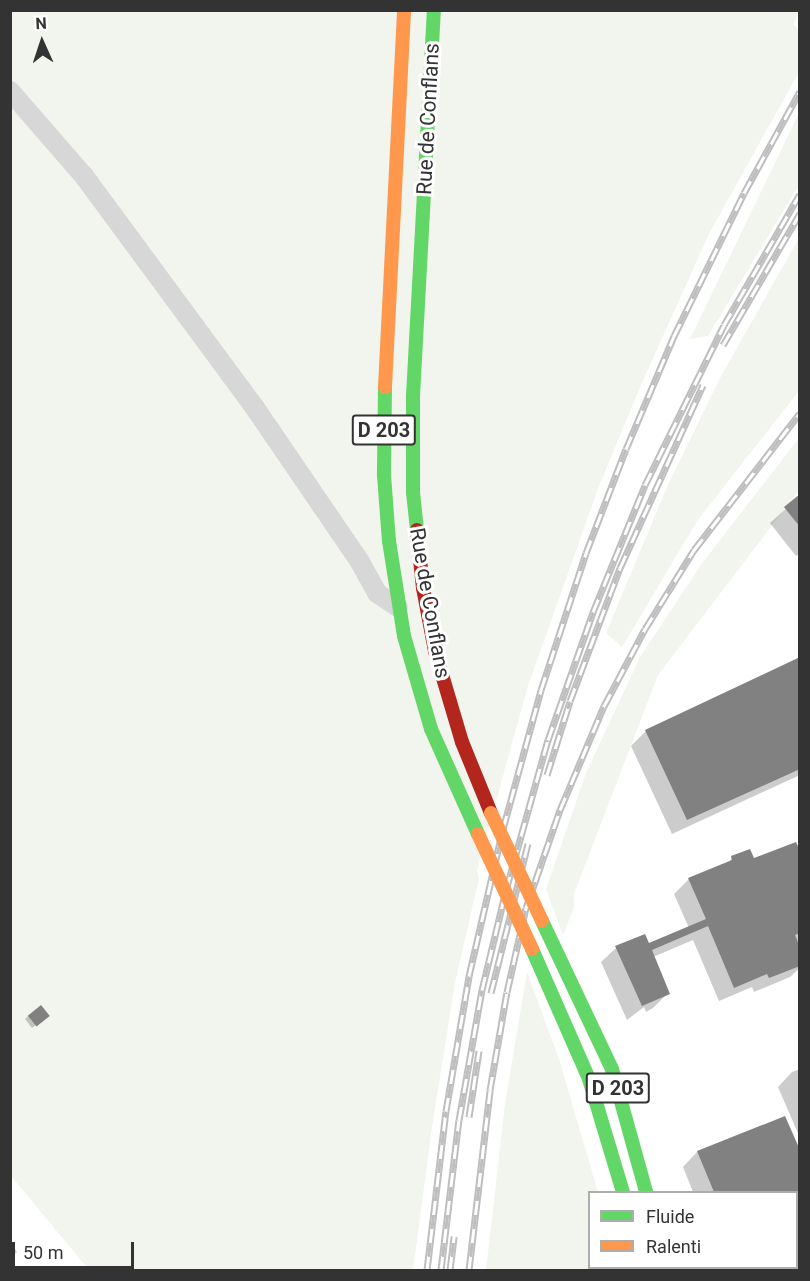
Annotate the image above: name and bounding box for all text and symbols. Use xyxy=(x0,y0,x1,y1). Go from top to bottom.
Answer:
north arrow xyxy=(12,12,72,72)
text: N xyxy=(35,14,47,33)
street label: Rue de Conflans xyxy=(411,42,445,196)
road number: D 203 xyxy=(351,413,417,447)
street label: Rue de Conflans xyxy=(404,526,456,680)
road number: D 203 xyxy=(585,1071,651,1105)
legend xyxy=(588,1191,798,1269)
text: Fluide xyxy=(646,1206,694,1227)
scale bar xyxy=(15,1230,136,1268)
text: Ralenti xyxy=(646,1236,701,1257)
text: 50 m xyxy=(23,1242,63,1263)

